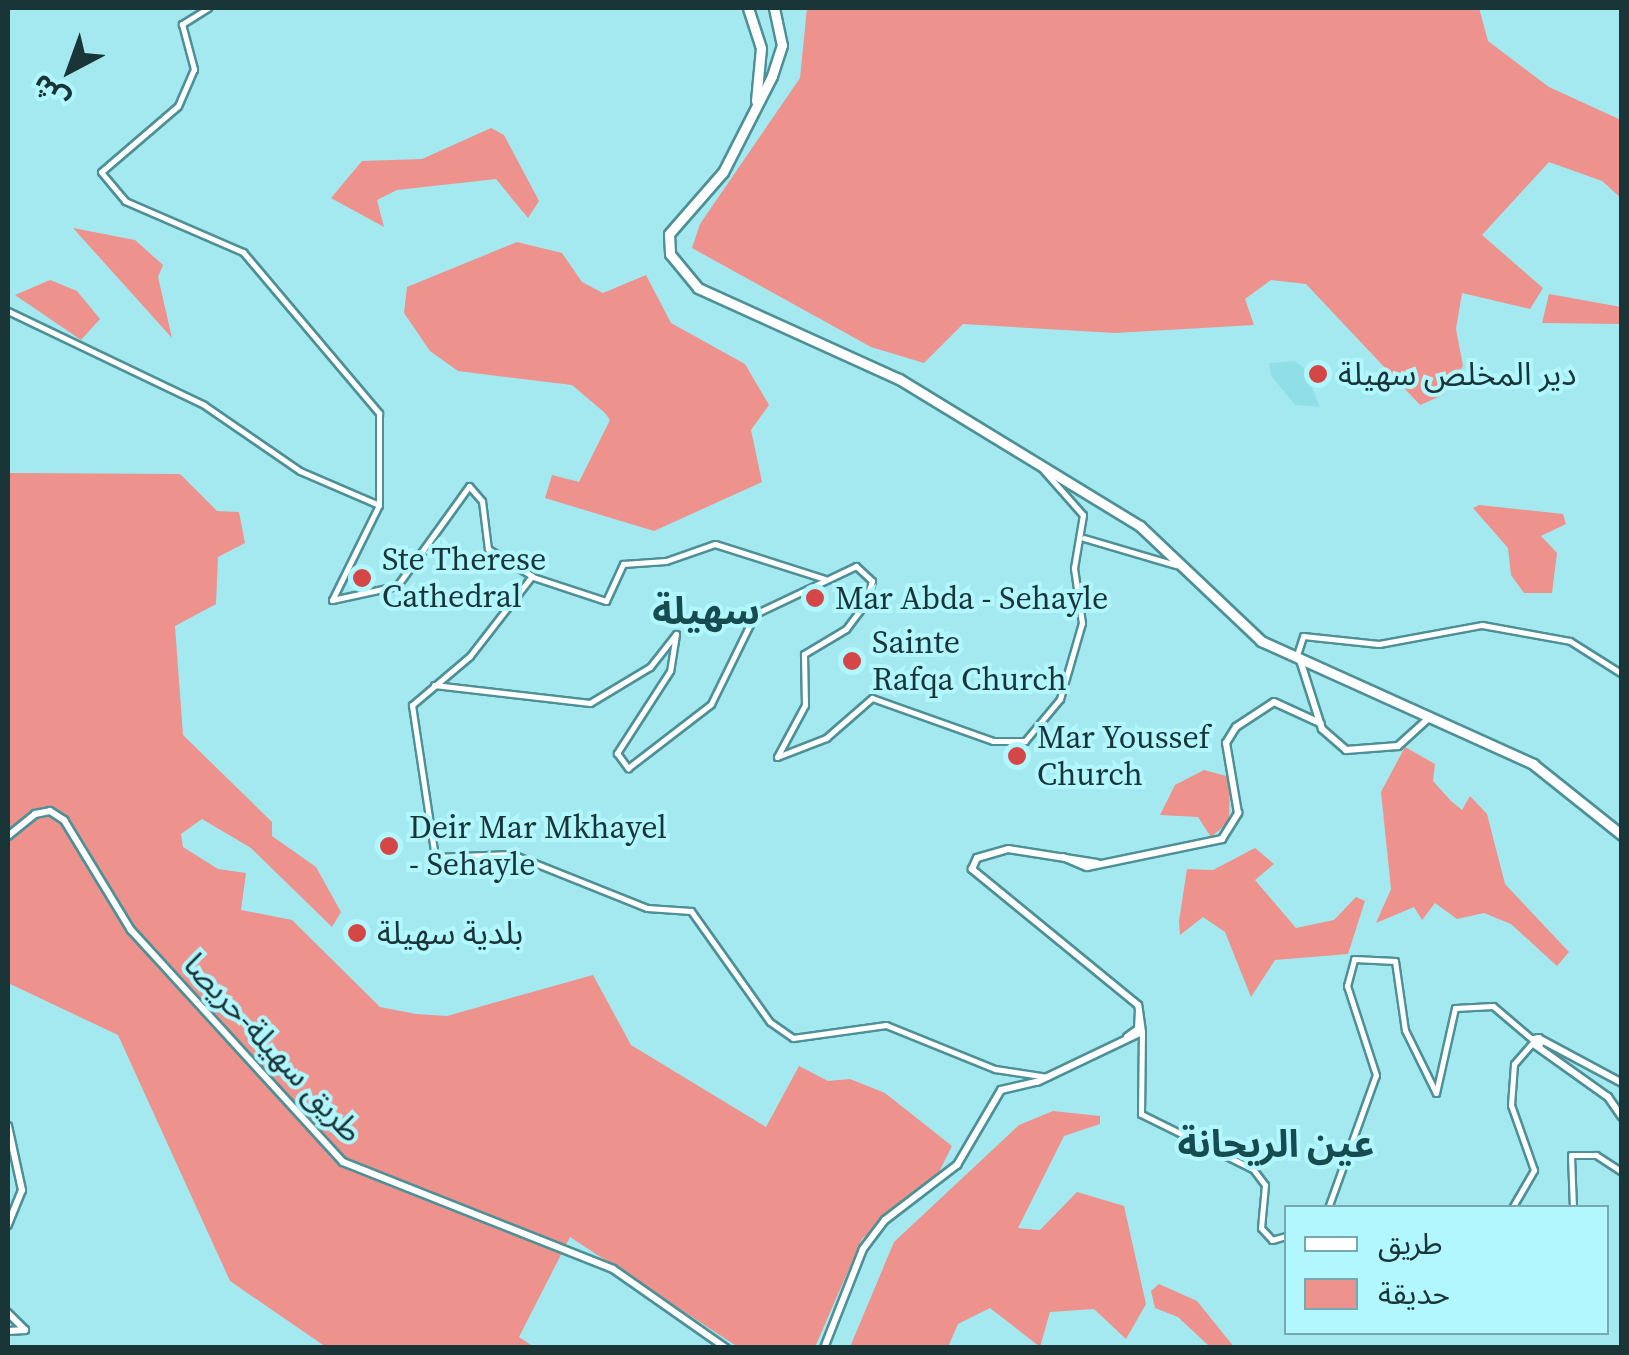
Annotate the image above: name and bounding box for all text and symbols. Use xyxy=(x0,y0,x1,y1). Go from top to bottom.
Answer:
north arrow xyxy=(20,20,120,120)
text: ش xyxy=(23,66,77,120)
place label: دير المخلص سهيلة xyxy=(1338,355,1576,393)
marker: دير المخلص سهيلة xyxy=(1307,363,1329,385)
place label: Ste Therese Cathedral xyxy=(382,541,547,616)
marker: Ste Therese Cathedral xyxy=(351,567,373,589)
place label: Mar Abda - Sehayle xyxy=(835,579,1108,617)
marker: Mar Abda - Sehayle xyxy=(804,587,826,609)
district label: سهيلة xyxy=(652,589,760,635)
place label: Sainte Rafqa Church xyxy=(872,624,1067,699)
marker: Sainte Rafqa Church xyxy=(841,650,863,672)
place label: Mar Youssef Church xyxy=(1037,719,1211,794)
marker: Mar Youssef Church xyxy=(1006,745,1028,767)
place label: Deir Mar Mkhayel - Sehayle xyxy=(409,809,667,884)
marker: Deir Mar Mkhayel - Sehayle xyxy=(378,835,400,857)
place label: بلدية سهيلة xyxy=(377,914,523,952)
marker: بلدية سهيلة xyxy=(346,922,368,944)
street label: طريق سهيلة-حريصا xyxy=(176,946,370,1150)
district label: عين الريحانة xyxy=(1178,1122,1374,1168)
legend xyxy=(1284,1205,1609,1335)
text: طريق xyxy=(1378,1223,1443,1264)
text: حديقة xyxy=(1378,1273,1450,1314)

